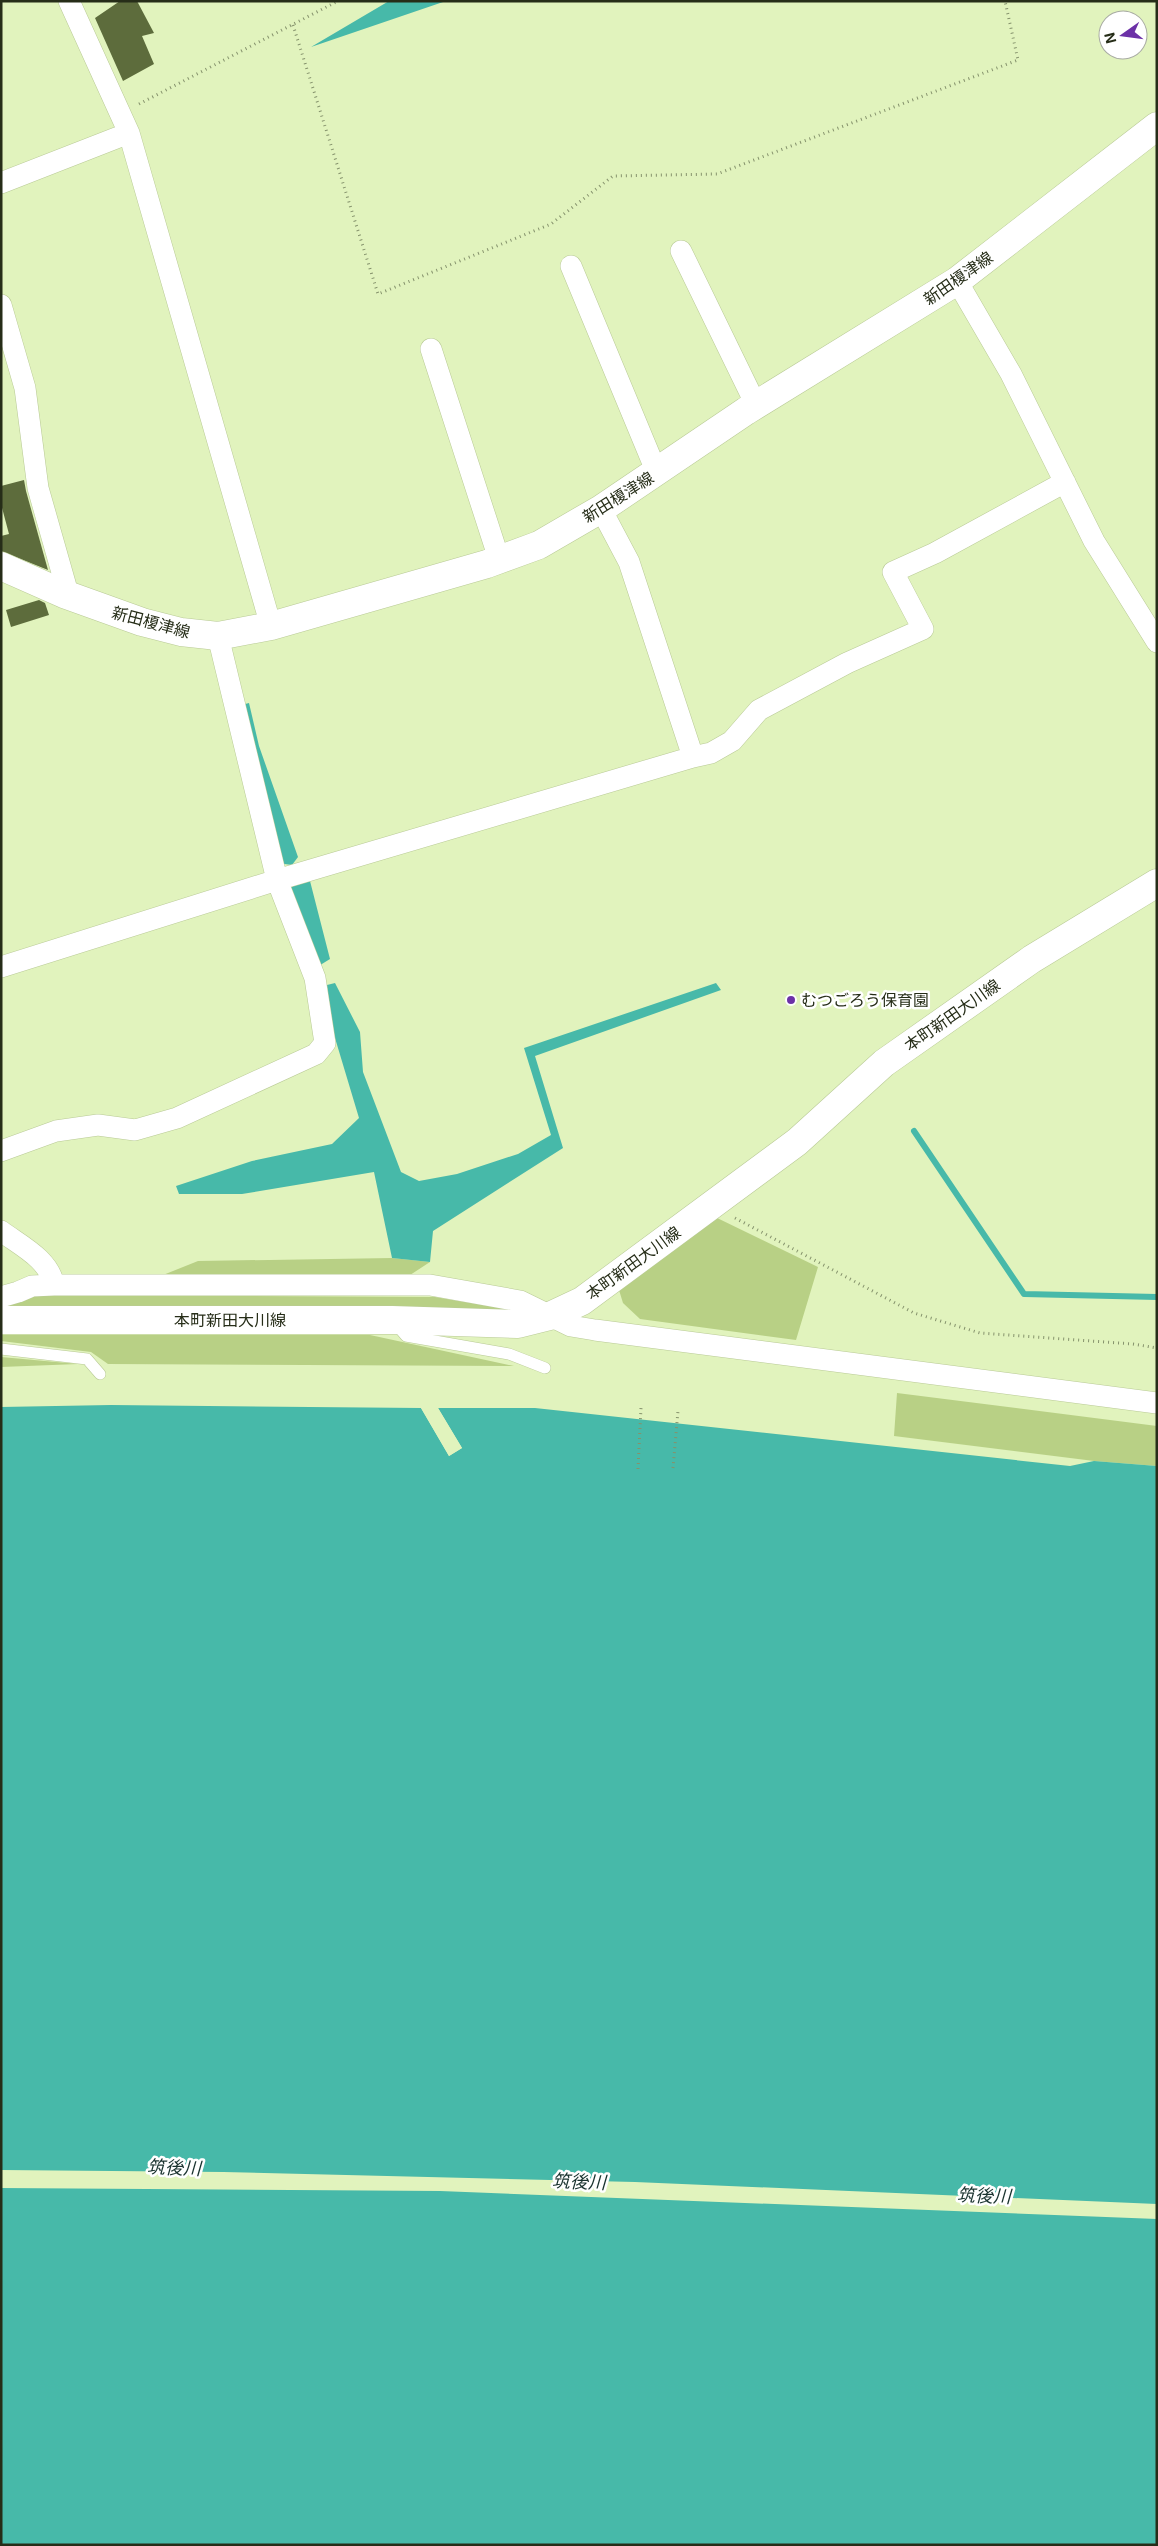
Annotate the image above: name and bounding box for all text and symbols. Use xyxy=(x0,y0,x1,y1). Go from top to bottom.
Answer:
north arrow xyxy=(1098,10,1148,60)
text: N xyxy=(1100,31,1119,45)
street label: 新田榎津線 xyxy=(919,247,997,309)
street label: 新田榎津線 xyxy=(579,467,657,527)
street label: 新田榎津線 xyxy=(110,602,192,642)
street label: 本町新田大川線 xyxy=(900,975,1004,1055)
place label: むつごろう保育園 xyxy=(801,990,929,1010)
marker: むつごろう保育園 xyxy=(785,994,797,1006)
street label: 本町新田大川線 xyxy=(582,1222,684,1304)
street label: 本町新田大川線 xyxy=(174,1310,286,1330)
water label: 筑後川 xyxy=(147,2156,203,2179)
water label: 筑後川 xyxy=(552,2170,608,2193)
water label: 筑後川 xyxy=(957,2184,1013,2207)

